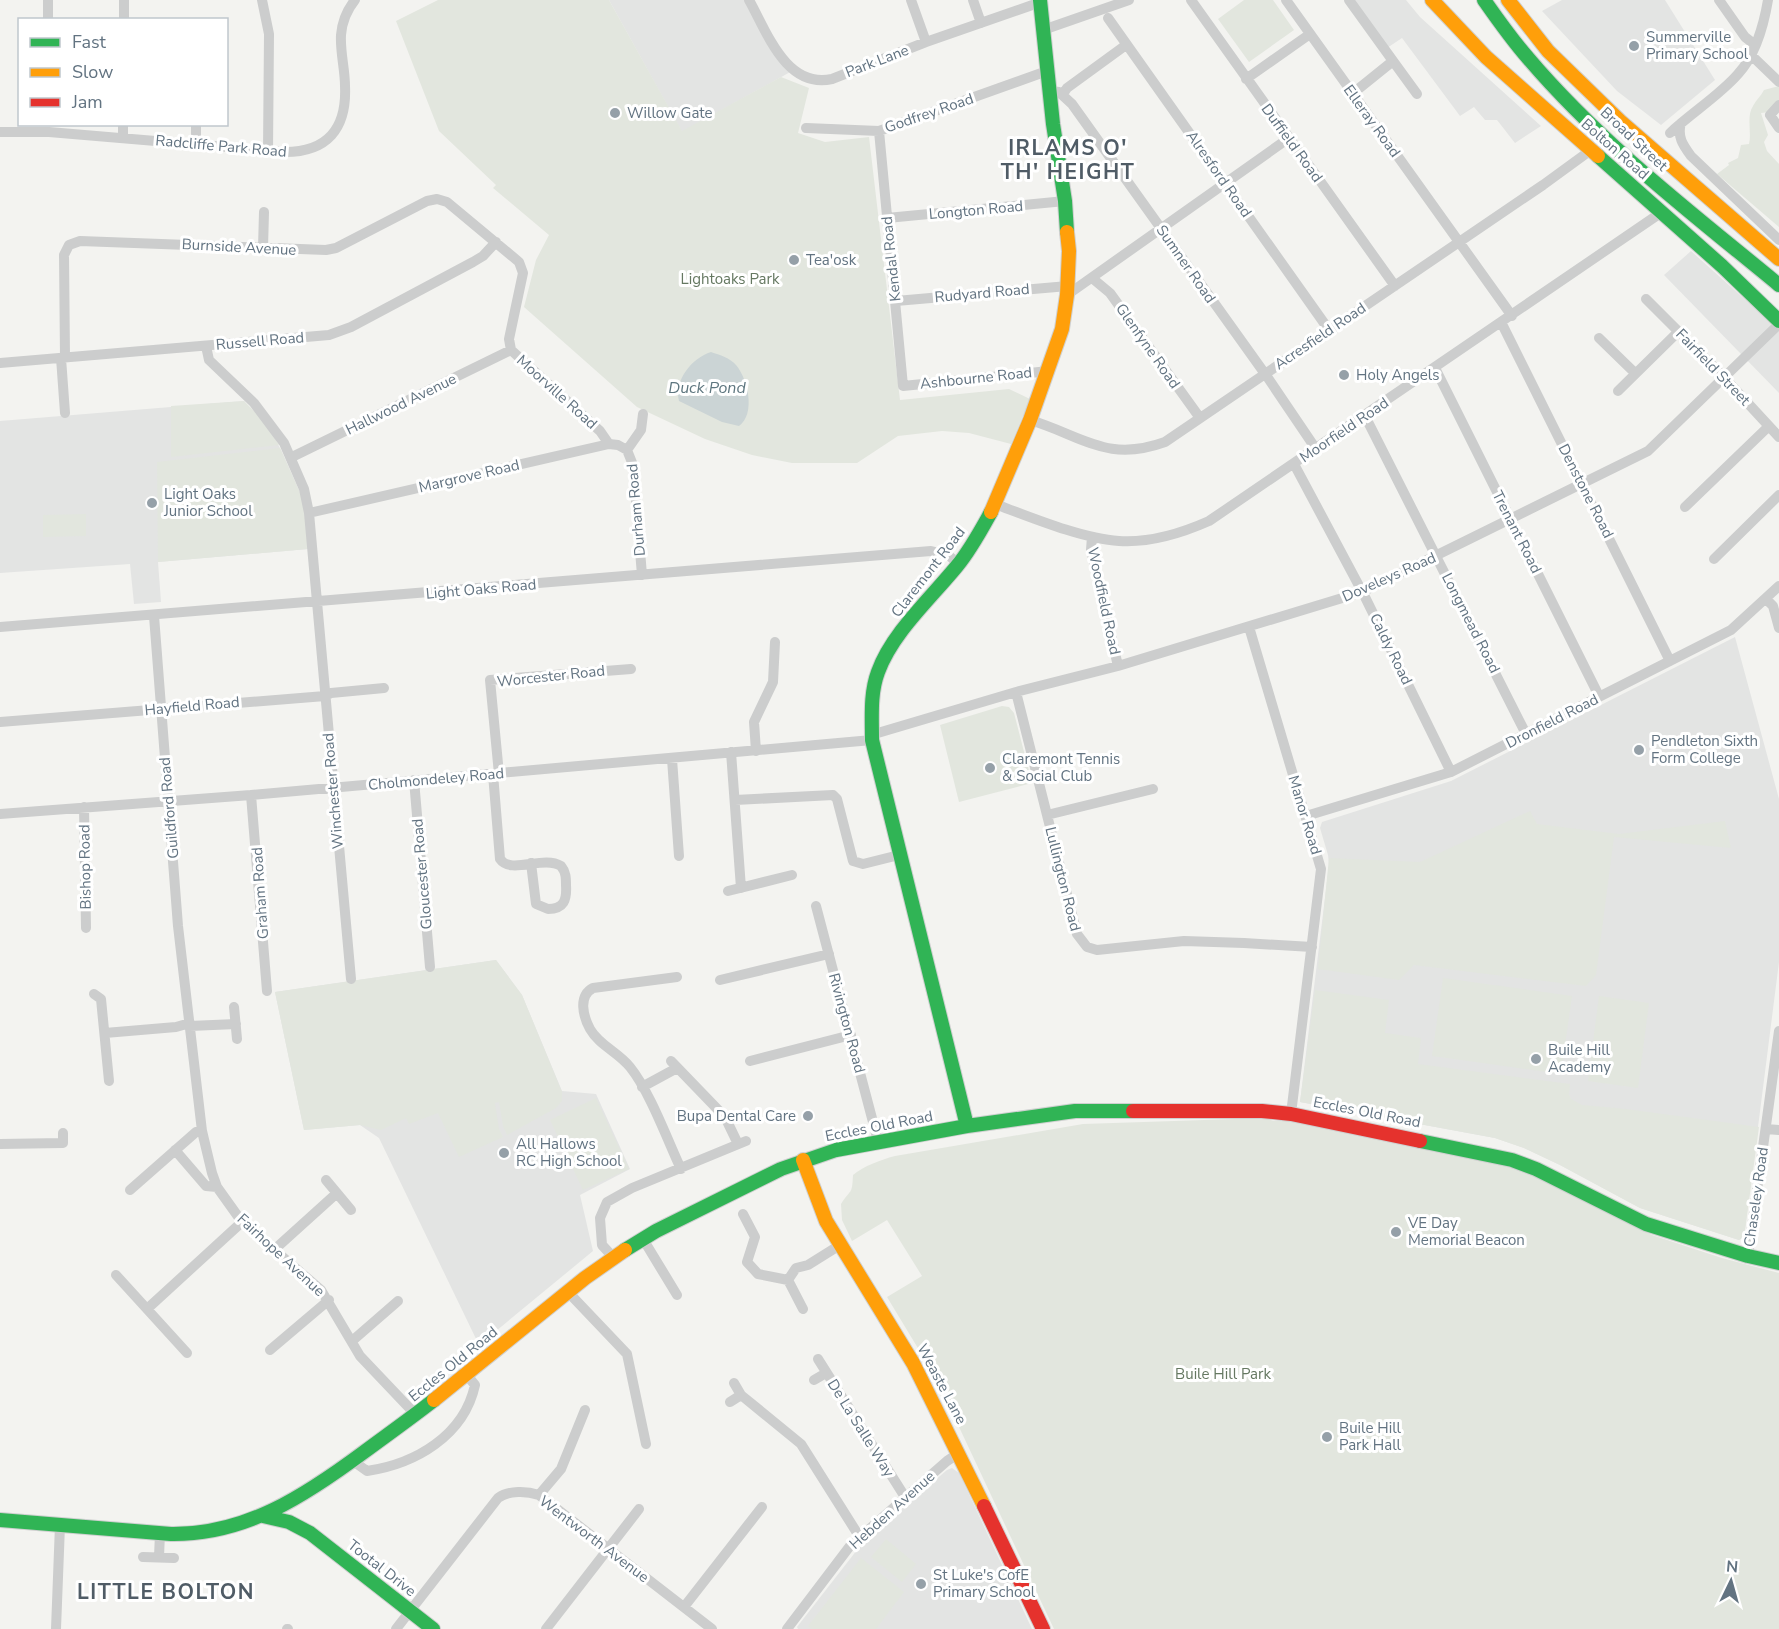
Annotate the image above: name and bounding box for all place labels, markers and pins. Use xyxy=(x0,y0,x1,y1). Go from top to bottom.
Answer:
place label: Summerville Primary School xyxy=(1646,27,1749,64)
marker: Summerville Primary School xyxy=(1627,39,1641,53)
place label: Willow Gate xyxy=(627,103,713,123)
marker: Willow Gate xyxy=(608,106,622,120)
place label: Tea'osk xyxy=(806,250,857,270)
marker: Tea'osk xyxy=(787,253,801,267)
place label: Holy Angels xyxy=(1356,365,1439,385)
marker: Holy Angels xyxy=(1337,368,1351,382)
place label: Light Oaks Junior School xyxy=(163,484,253,521)
marker: Light Oaks Junior School xyxy=(145,496,159,510)
place label: Pendleton Sixth Form College xyxy=(1651,731,1758,768)
marker: Pendleton Sixth Form College xyxy=(1632,743,1646,757)
place label: Claremont Tennis & Social Club xyxy=(1002,749,1120,786)
marker: Claremont Tennis & Social Club xyxy=(983,761,997,775)
place label: Buile Hill Academy xyxy=(1548,1040,1611,1077)
marker: Buile Hill Academy xyxy=(1529,1052,1543,1066)
place label: Bupa Dental Care xyxy=(677,1106,796,1126)
marker: Bupa Dental Care xyxy=(801,1109,815,1123)
place label: All Hallows RC High School xyxy=(516,1134,622,1171)
marker: All Hallows RC High School xyxy=(497,1146,511,1160)
place label: VE Day Memorial Beacon xyxy=(1407,1213,1525,1250)
marker: VE Day Memorial Beacon xyxy=(1389,1225,1403,1239)
place label: Buile Hill Park Hall xyxy=(1339,1418,1402,1455)
marker: Buile Hill Park Hall xyxy=(1320,1430,1334,1444)
place label: St Luke's CofE Primary School xyxy=(933,1565,1036,1602)
marker: St Luke's CofE Primary School xyxy=(914,1577,928,1591)

